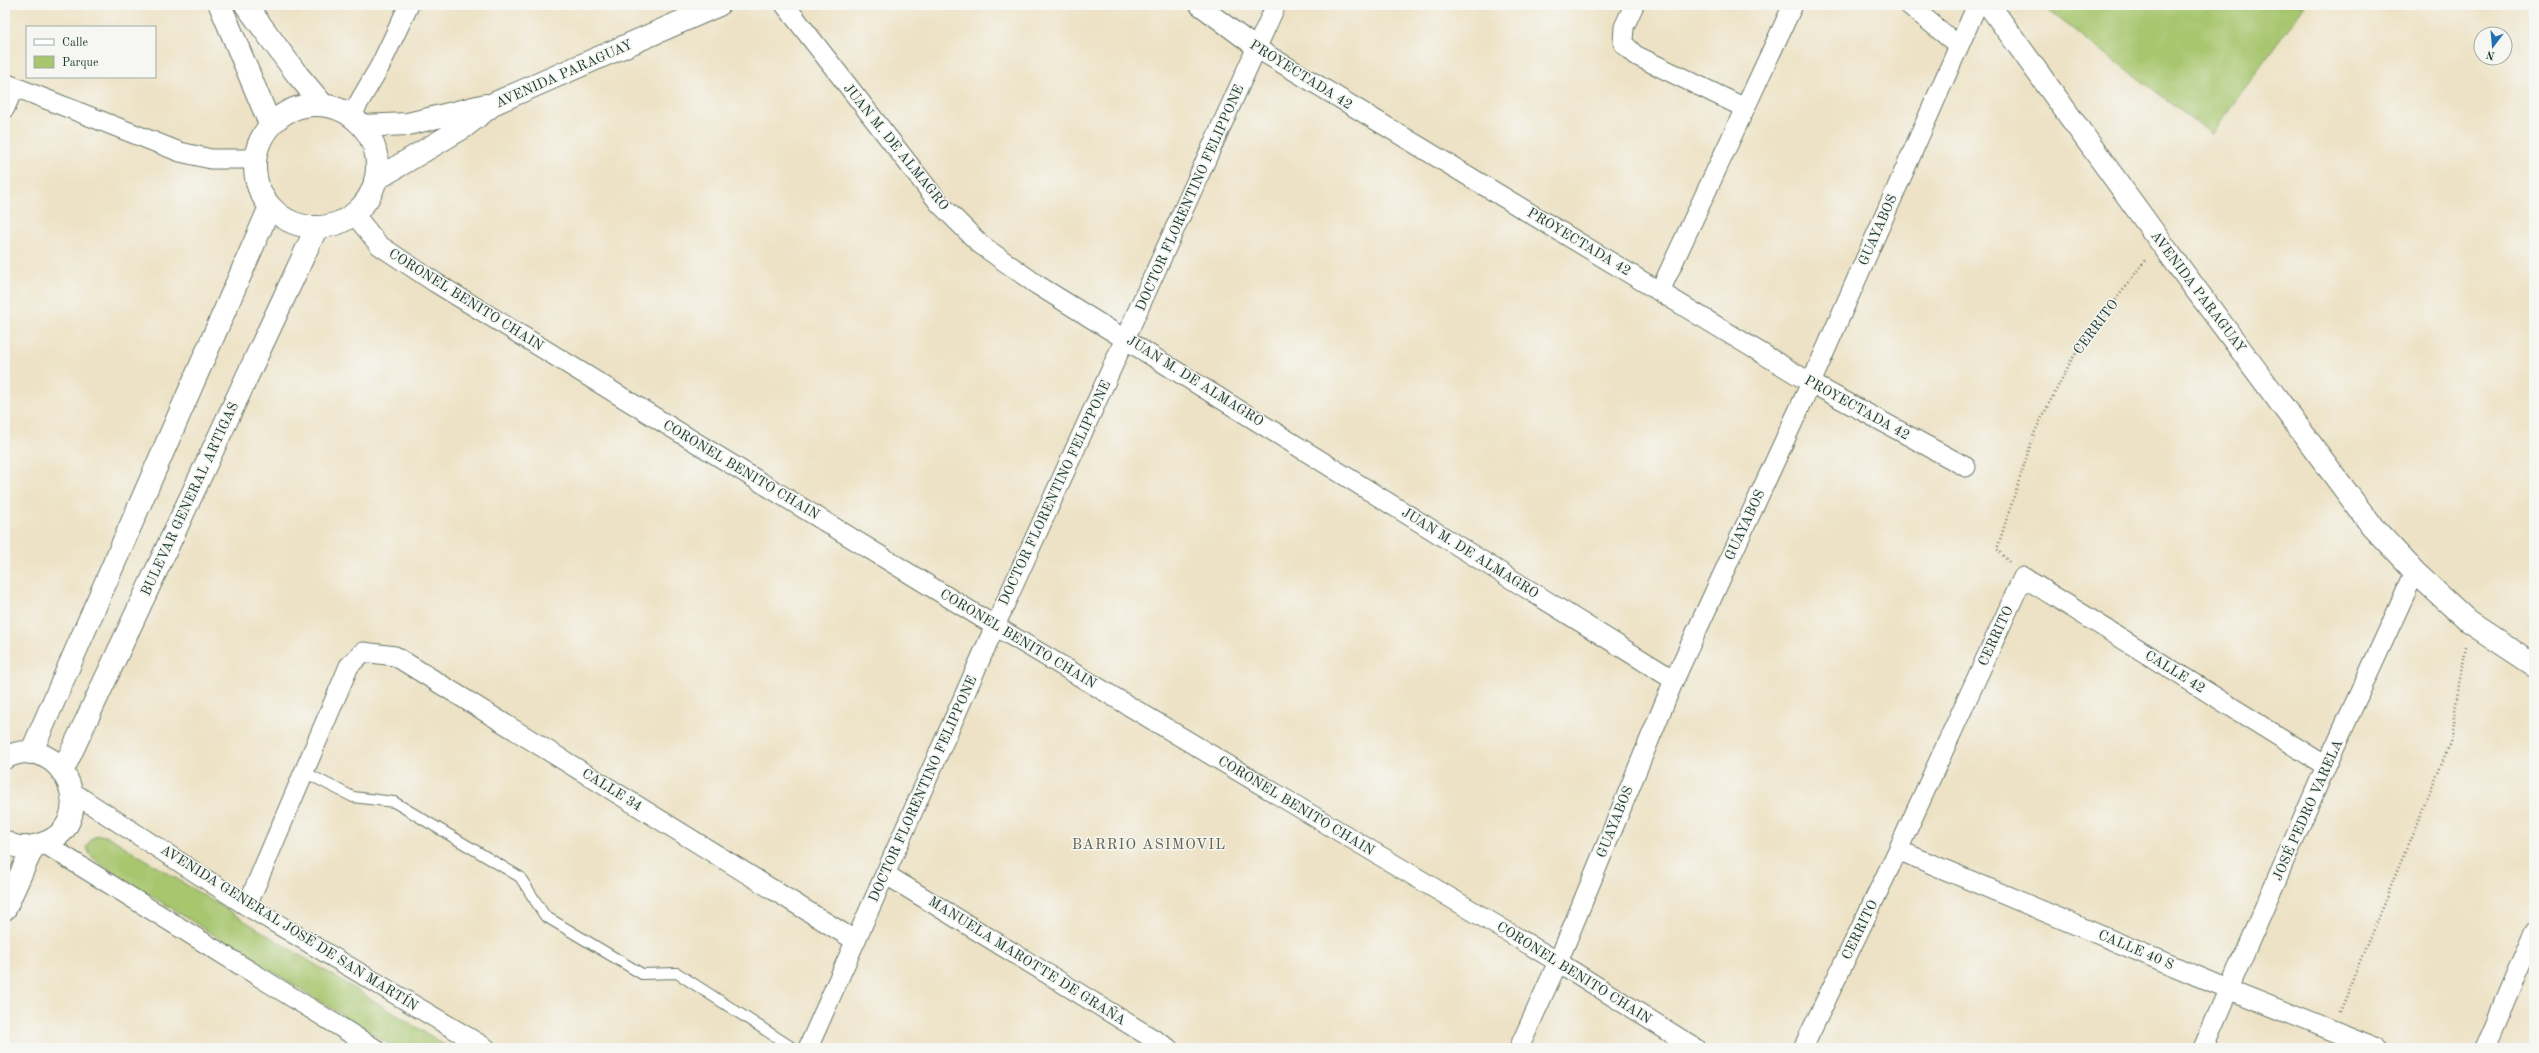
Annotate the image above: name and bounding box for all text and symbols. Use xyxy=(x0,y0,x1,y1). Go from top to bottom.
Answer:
legend xyxy=(26,26,156,78)
north arrow xyxy=(2473,26,2513,66)
text: Calle xyxy=(62,37,88,49)
street label: AVENIDA PARAGUAY xyxy=(494,38,634,110)
street label: PROYECTADA 42 xyxy=(1247,38,1355,112)
text: N xyxy=(2485,48,2496,61)
text: Parque xyxy=(62,57,99,69)
street label: JUAN M. DE ALMAGRO xyxy=(841,81,951,213)
street label: DOCTOR FLORENTINO FELIPPONE xyxy=(1134,83,1246,313)
street label: GUAYABOS xyxy=(1856,192,1900,268)
street label: PROYECTADA 42 xyxy=(1525,206,1633,278)
street label: AVENIDA PARAGUAY xyxy=(2148,229,2248,355)
street label: CORONEL BENITO CHAIN xyxy=(386,247,546,354)
street label: CERRITO xyxy=(2071,297,2121,357)
street label: JUAN M. DE ALMAGRO xyxy=(1124,333,1266,429)
street label: PROYECTADA 42 xyxy=(1802,373,1912,443)
street label: DOCTOR FLORENTINO FELIPPONE xyxy=(997,378,1113,608)
street label: BULEVAR GENERAL ARTIGAS xyxy=(139,400,241,598)
street label: CORONEL BENITO CHAIN xyxy=(660,418,822,522)
street label: GUAYABOS xyxy=(1723,488,1767,562)
street label: JUAN M. DE ALMAGRO xyxy=(1399,505,1541,601)
street label: CORONEL BENITO CHAIN xyxy=(937,587,1099,691)
street label: CERRITO xyxy=(1976,604,2016,668)
street label: CALLE 42 xyxy=(2142,648,2208,696)
street label: DOCTOR FLORENTINO FELIPPONE xyxy=(867,674,979,904)
street label: JOSÉ PEDRO VARELA xyxy=(2268,736,2346,883)
street label: CORONEL BENITO CHAIN xyxy=(1215,754,1377,858)
street label: CALLE 34 xyxy=(579,766,645,814)
street label: GUAYABOS xyxy=(1594,784,1636,860)
district label: BARRIO ASIMOVIL xyxy=(1072,838,1226,853)
street label: AVENIDA GENERAL JOSÉ DE SAN MARTÍN xyxy=(158,840,422,1014)
street label: MANUELA MAROTTE DE GRAÑA xyxy=(926,892,1130,1028)
street label: CERRITO xyxy=(1840,898,1880,962)
street label: CORONEL BENITO CHAIN xyxy=(1494,920,1654,1027)
street label: CALLE 40 S xyxy=(2096,928,2176,972)

